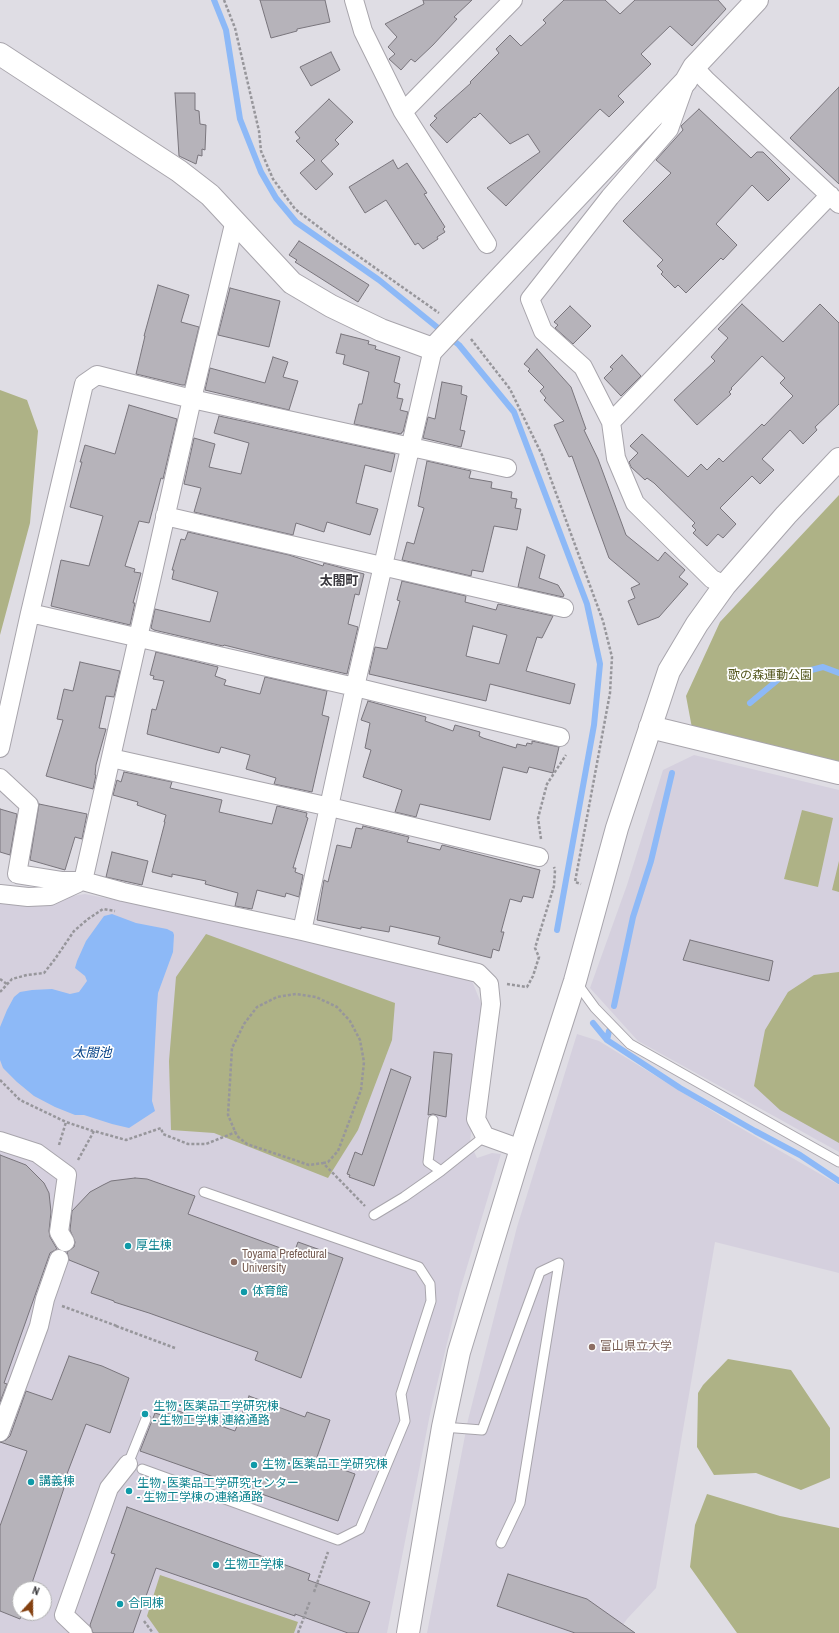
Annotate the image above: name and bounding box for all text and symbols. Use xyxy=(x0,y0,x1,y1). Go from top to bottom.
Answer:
district label: 太閤町 xyxy=(320,574,358,590)
park label: 歌の森運動公園 xyxy=(728,669,812,683)
water label: 太閤池 xyxy=(73,1046,111,1062)
place label: 厚生棟 xyxy=(136,1239,172,1253)
marker: 厚生棟 xyxy=(123,1241,133,1251)
place label: Toyama Prefectural University xyxy=(242,1248,327,1276)
marker: Toyama Prefectural University xyxy=(229,1257,239,1267)
place label: 体育館 xyxy=(252,1285,288,1299)
marker: 体育館 xyxy=(239,1287,249,1297)
place label: 富山県立大学 xyxy=(600,1340,672,1354)
marker: 富山県立大学 xyxy=(587,1342,597,1352)
place label: 生物･医薬品工学研究棟 - 生物工学棟 連絡通路 xyxy=(153,1400,279,1428)
marker: 生物･医薬品工学研究棟 - 生物工学棟 連絡通路 xyxy=(140,1409,150,1419)
place label: 生物･医薬品工学研究棟 xyxy=(262,1458,388,1472)
marker: 生物･医薬品工学研究棟 xyxy=(249,1460,259,1470)
place label: 講義棟 xyxy=(39,1475,75,1489)
marker: 講義棟 xyxy=(26,1477,36,1487)
place label: 生物･医薬品工学研究センター - 生物工学棟の連絡通路 xyxy=(137,1477,299,1505)
marker: 生物･医薬品工学研究センター - 生物工学棟の連絡通路 xyxy=(124,1486,134,1496)
place label: 生物工学棟 xyxy=(224,1558,284,1572)
marker: 生物工学棟 xyxy=(211,1560,221,1570)
north arrow xyxy=(12,1581,52,1621)
text: N xyxy=(30,1583,41,1598)
place label: 合同棟 xyxy=(128,1597,164,1611)
marker: 合同棟 xyxy=(115,1599,125,1609)

